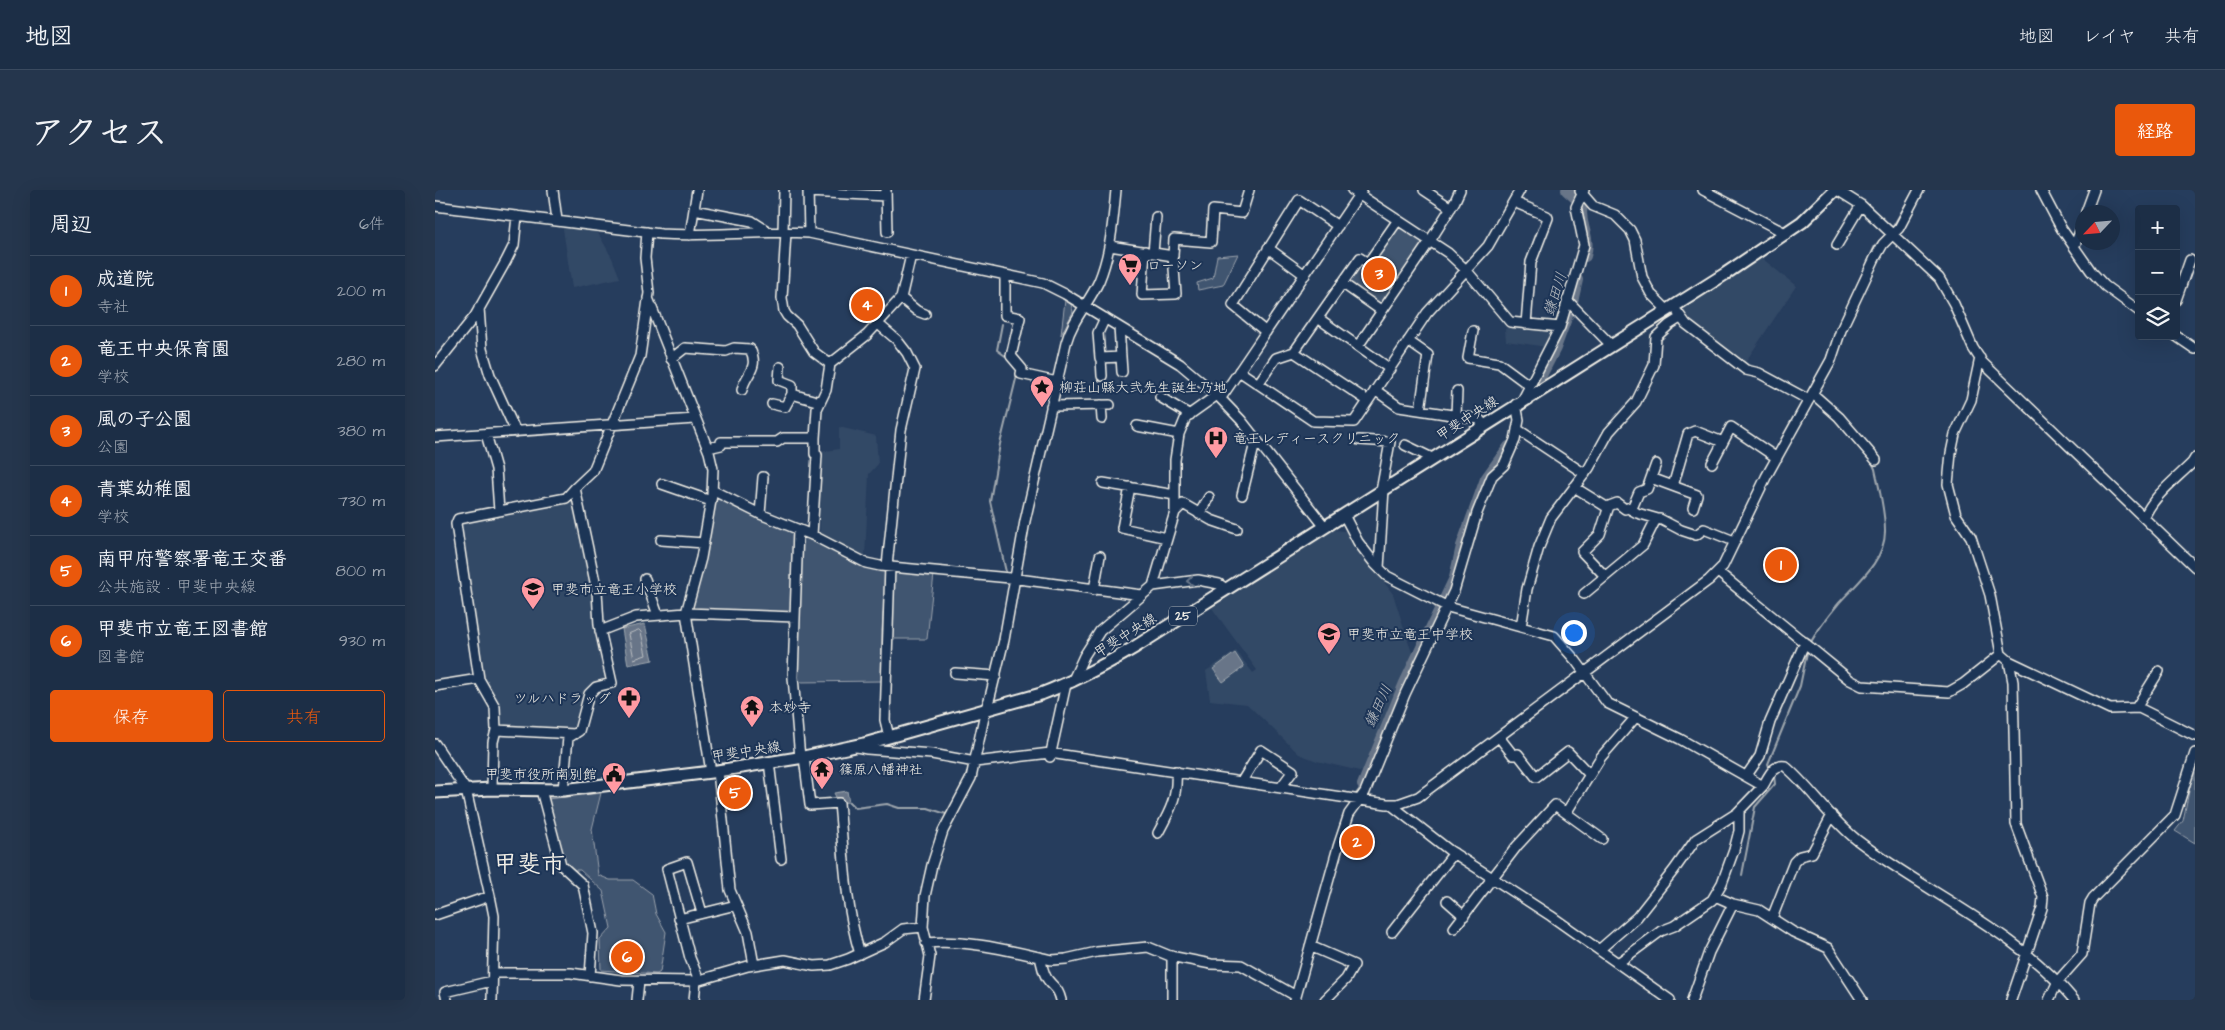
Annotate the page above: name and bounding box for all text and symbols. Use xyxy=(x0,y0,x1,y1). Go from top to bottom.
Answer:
text: 地図 xyxy=(25,20,73,54)
text: 地図 xyxy=(2019,24,2055,49)
text: レイヤ xyxy=(2083,24,2136,49)
text: 共有 xyxy=(2164,24,2200,49)
button: 経路 xyxy=(2115,104,2195,156)
text: アクセス xyxy=(30,109,168,158)
north arrow xyxy=(2075,205,2120,250)
map controls xyxy=(2135,205,2180,340)
button: + xyxy=(2135,205,2180,250)
text: 周辺 xyxy=(50,210,92,239)
text: 6件 xyxy=(359,213,385,235)
button: − xyxy=(2135,250,2180,295)
supermarket icon: ローソン xyxy=(1117,252,1143,286)
pin: 3 xyxy=(1363,255,1395,293)
place label: ローソン xyxy=(1147,256,1203,276)
text: 成道院 xyxy=(97,266,154,293)
water label: 鎌田川 xyxy=(1539,270,1572,319)
text: 1 xyxy=(65,280,67,302)
text: 200 m xyxy=(337,280,385,302)
pin: 4 xyxy=(851,286,883,324)
button: layers xyxy=(2135,295,2180,340)
text: 寺社 xyxy=(97,296,129,318)
text: 竜王中央保育園 xyxy=(97,336,230,363)
text: 2 xyxy=(61,350,71,372)
text: 280 m xyxy=(337,350,385,372)
text: 学校 xyxy=(97,366,129,388)
place icon: 柳荘山縣大弐先生誕生乃地 xyxy=(1029,374,1055,408)
place label: 柳荘山縣大弐先生誕生乃地 xyxy=(1059,378,1227,398)
street label: 甲斐中央線 xyxy=(1433,391,1502,446)
text: 風の子公園 xyxy=(97,406,192,433)
text: 3 xyxy=(62,420,70,442)
text: 380 m xyxy=(338,420,385,442)
hospital icon: 竜王レディースクリニック xyxy=(1203,425,1229,459)
place label: 竜王レディースクリニック xyxy=(1233,429,1400,449)
text: 公園 xyxy=(97,436,129,458)
text: 青葉幼稚園 xyxy=(97,476,192,503)
text: 4 xyxy=(61,490,71,512)
text: 730 m xyxy=(338,490,385,512)
text: 学校 xyxy=(97,506,129,528)
text: 南甲府警察署竜王交番 xyxy=(97,546,287,573)
pin: 1 xyxy=(1765,546,1797,584)
text: 5 xyxy=(60,560,72,582)
text: 800 m xyxy=(336,560,385,582)
one-way arrow xyxy=(1186,575,1194,586)
text: 公共施設 · 甲斐中央線 xyxy=(97,576,256,598)
school or university icon: 甲斐市立竜王小学校 xyxy=(520,576,546,610)
place label: 甲斐市立竜王小学校 xyxy=(551,580,677,600)
road number: 25 xyxy=(1169,606,1197,626)
street label: 甲斐中央線 xyxy=(1091,609,1161,663)
text: 甲斐市立竜王図書館 xyxy=(97,616,268,643)
your location xyxy=(1561,620,1587,646)
school or university icon: 甲斐市立竜王中学校 xyxy=(1316,621,1342,655)
place label: 甲斐市立竜王中学校 xyxy=(1347,625,1473,645)
text: 6 xyxy=(61,630,71,652)
text: 930 m xyxy=(339,630,385,652)
text: 図書館 xyxy=(97,646,145,668)
water label: 鎌田川 xyxy=(1359,681,1397,731)
pharmacy icon: ツルハドラッグ xyxy=(616,685,642,719)
place label: ツルハドラッグ xyxy=(514,689,611,709)
button: 保存 xyxy=(50,690,213,742)
button: 共有 xyxy=(223,690,385,742)
temple icon: 本妙寺 xyxy=(739,694,765,728)
place label: 本妙寺 xyxy=(769,698,811,718)
street label: 甲斐中央線 xyxy=(710,737,782,767)
temple icon: 篠原八幡神社 xyxy=(809,756,835,790)
place label: 篠原八幡神社 xyxy=(839,760,923,780)
public building icon: 甲斐市役所南別館 xyxy=(601,761,627,795)
place label: 甲斐市役所南別館 xyxy=(485,765,597,785)
pin: 5 xyxy=(719,774,751,812)
pin: 2 xyxy=(1341,823,1373,861)
district label: 甲斐市 xyxy=(493,848,565,882)
pin: 6 xyxy=(611,938,643,976)

